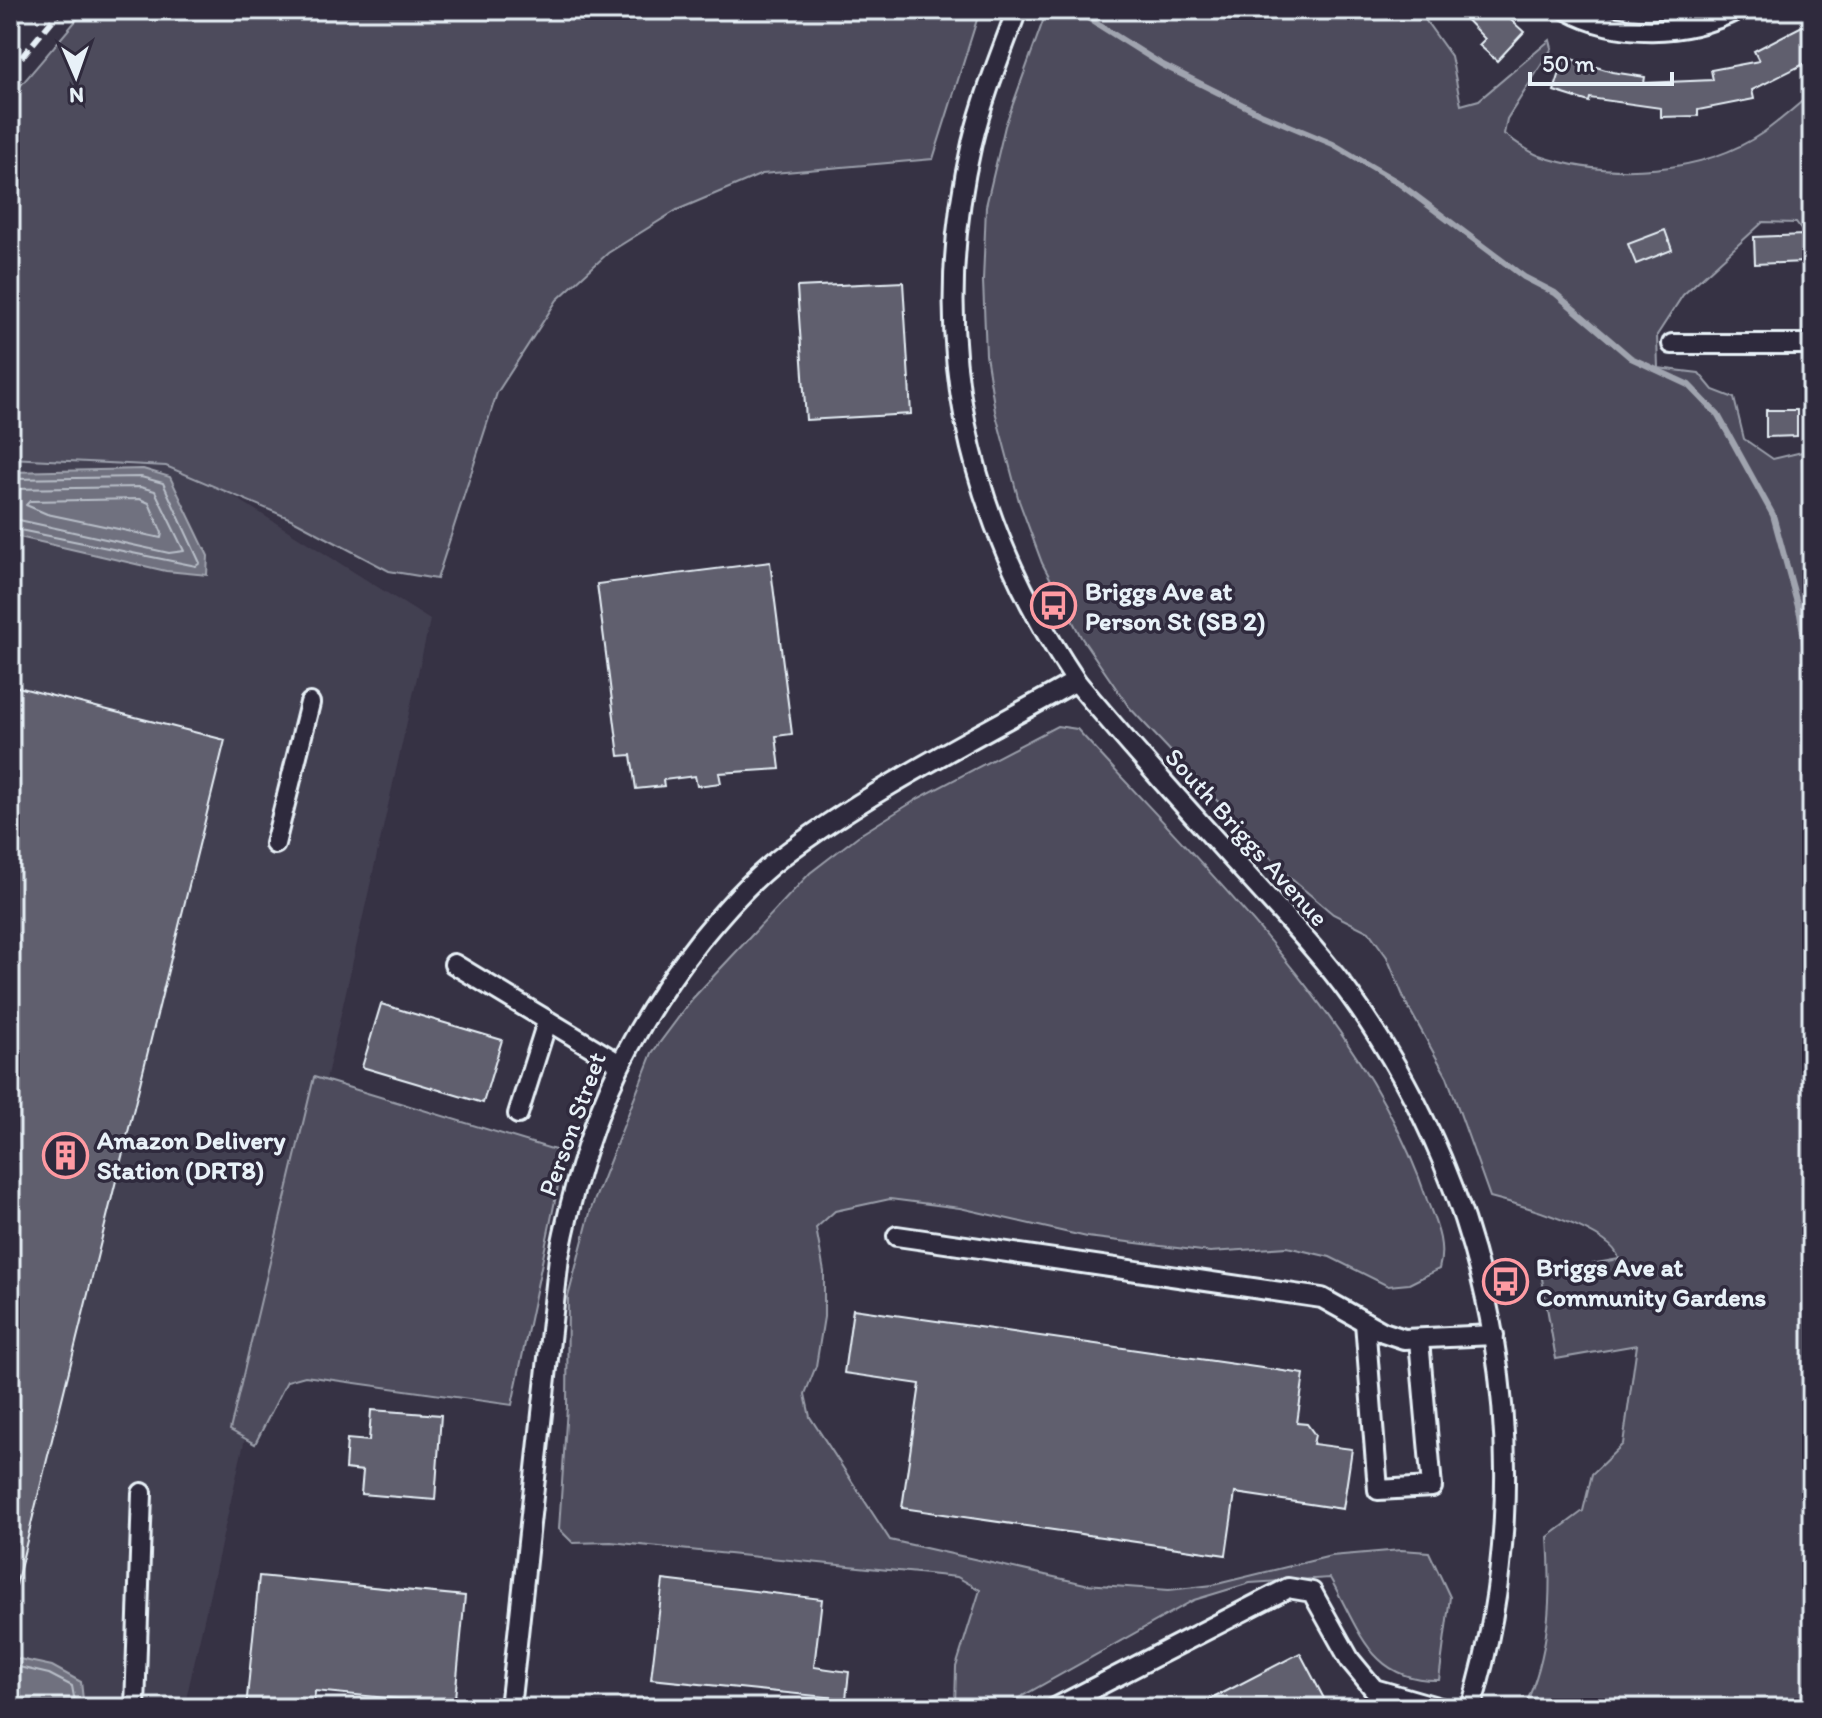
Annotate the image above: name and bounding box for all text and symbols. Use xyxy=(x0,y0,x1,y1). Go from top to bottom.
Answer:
north arrow xyxy=(36,36,116,116)
scale bar xyxy=(1530,36,1672,86)
text: 50 m xyxy=(1542,49,1595,78)
text: N xyxy=(69,82,85,109)
place label: Briggs Ave at Person St (SB 2) xyxy=(1085,575,1266,637)
bus stop icon: Briggs Ave at Person St (SB 2) xyxy=(1030,582,1078,630)
street label: South Briggs Avenue xyxy=(1158,741,1336,933)
street label: Person Street xyxy=(531,1047,613,1200)
place label: Amazon Delivery Station (DRT8) xyxy=(96,1124,286,1186)
building icon: Amazon Delivery Station (DRT8) xyxy=(42,1131,90,1179)
place label: Briggs Ave at Community Gardens xyxy=(1536,1251,1767,1313)
bus stop icon: Briggs Ave at Community Gardens xyxy=(1481,1258,1529,1306)

